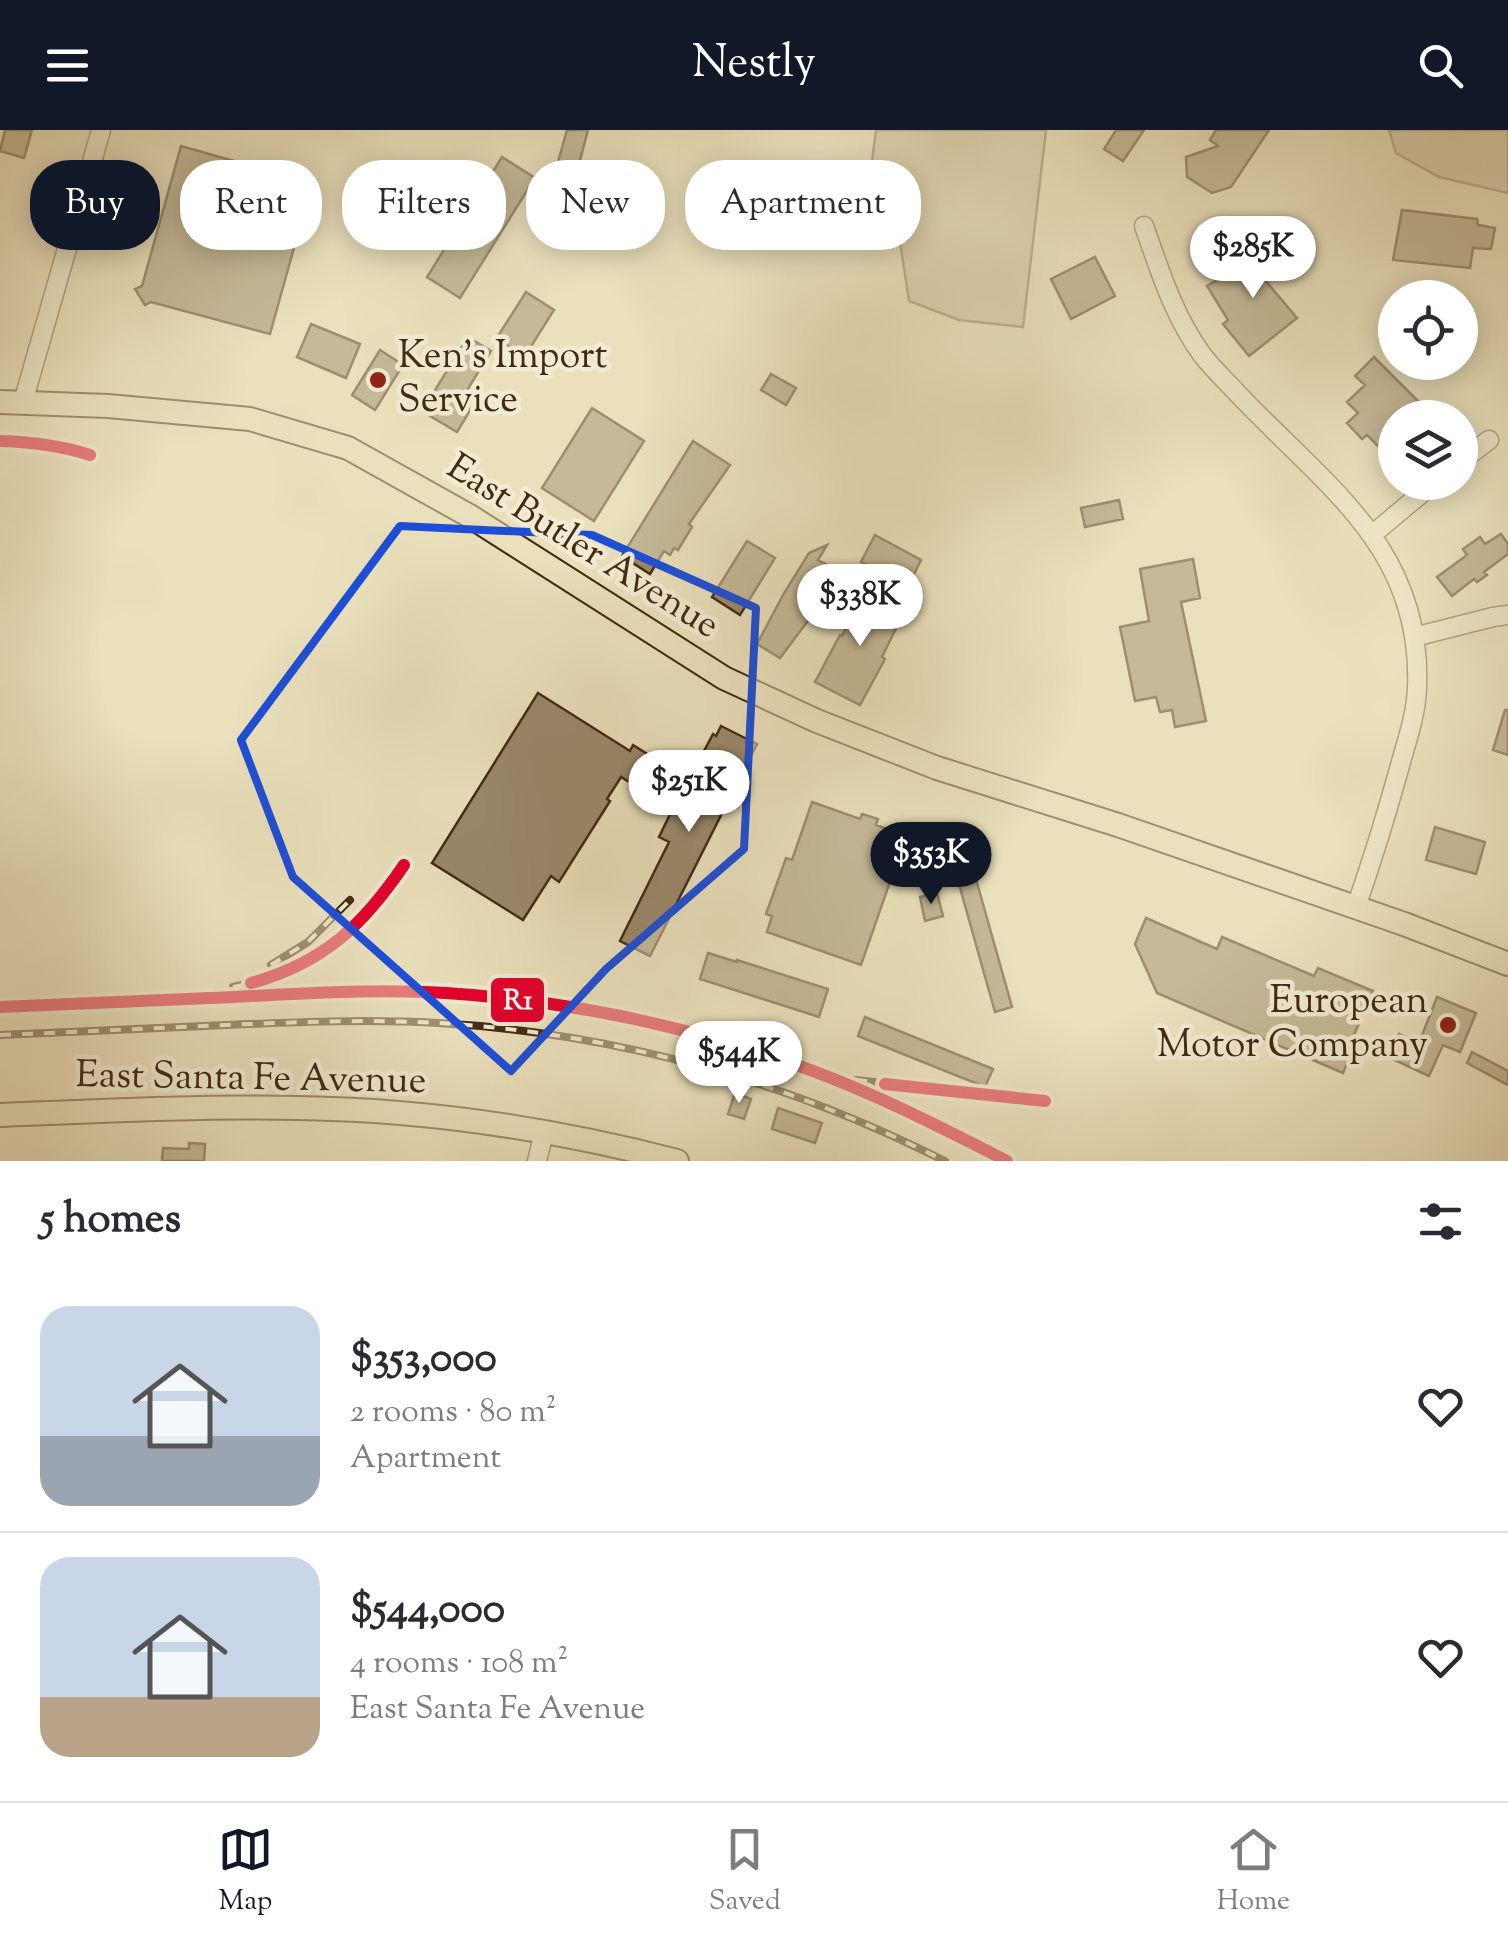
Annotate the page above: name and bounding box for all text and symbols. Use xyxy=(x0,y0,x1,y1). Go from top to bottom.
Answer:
text: Nestly xyxy=(692,33,816,98)
icon: menu xyxy=(40,38,95,93)
icon: search xyxy=(1413,38,1468,93)
chip: Buy xyxy=(30,160,160,250)
chip: Rent xyxy=(180,160,322,250)
chip: Filters xyxy=(342,160,506,250)
chip: New xyxy=(526,160,665,250)
chip: Apartment xyxy=(685,160,921,250)
pin: $285K xyxy=(1183,216,1323,301)
text: $285K xyxy=(1212,225,1294,271)
map controls xyxy=(1378,280,1478,500)
button: locate xyxy=(1378,280,1478,380)
place label: Ken's Import Service xyxy=(398,331,607,429)
marker: Ken's Import Service xyxy=(367,369,389,391)
button: layers xyxy=(1378,400,1478,500)
street label: East Butler Avenue xyxy=(435,442,729,654)
pin: $338K xyxy=(790,564,930,649)
text: $338K xyxy=(819,573,901,619)
pin: $251K xyxy=(619,750,759,835)
text: $251K xyxy=(650,759,728,805)
pin: $353K xyxy=(861,822,1001,907)
text: $353K xyxy=(892,831,970,877)
line badge: R1 xyxy=(489,976,546,1024)
place label: European Motor Company xyxy=(1157,976,1428,1074)
text: R1 xyxy=(503,982,533,1022)
marker: European Motor Company xyxy=(1437,1014,1459,1036)
pin: $544K xyxy=(669,1021,809,1106)
text: $544K xyxy=(697,1030,781,1076)
street label: East Santa Fe Avenue xyxy=(75,1050,427,1110)
text: 5 homes xyxy=(40,1191,181,1251)
icon: filters xyxy=(1413,1194,1468,1249)
text: $353,000 xyxy=(350,1330,497,1390)
icon: home xyxy=(120,1346,240,1466)
icon: heart xyxy=(1413,1379,1468,1434)
text: 2 rooms · 80 m² xyxy=(350,1390,557,1436)
text: Apartment xyxy=(350,1436,501,1482)
text: $544,000 xyxy=(350,1581,505,1641)
icon: home xyxy=(120,1597,240,1717)
icon: heart xyxy=(1413,1630,1468,1685)
text: 4 rooms · 108 m² xyxy=(350,1641,568,1687)
text: East Santa Fe Avenue xyxy=(350,1687,645,1733)
tab: Map xyxy=(218,1822,273,1922)
tab: Saved xyxy=(709,1822,781,1922)
tab: Home xyxy=(1217,1822,1290,1922)

